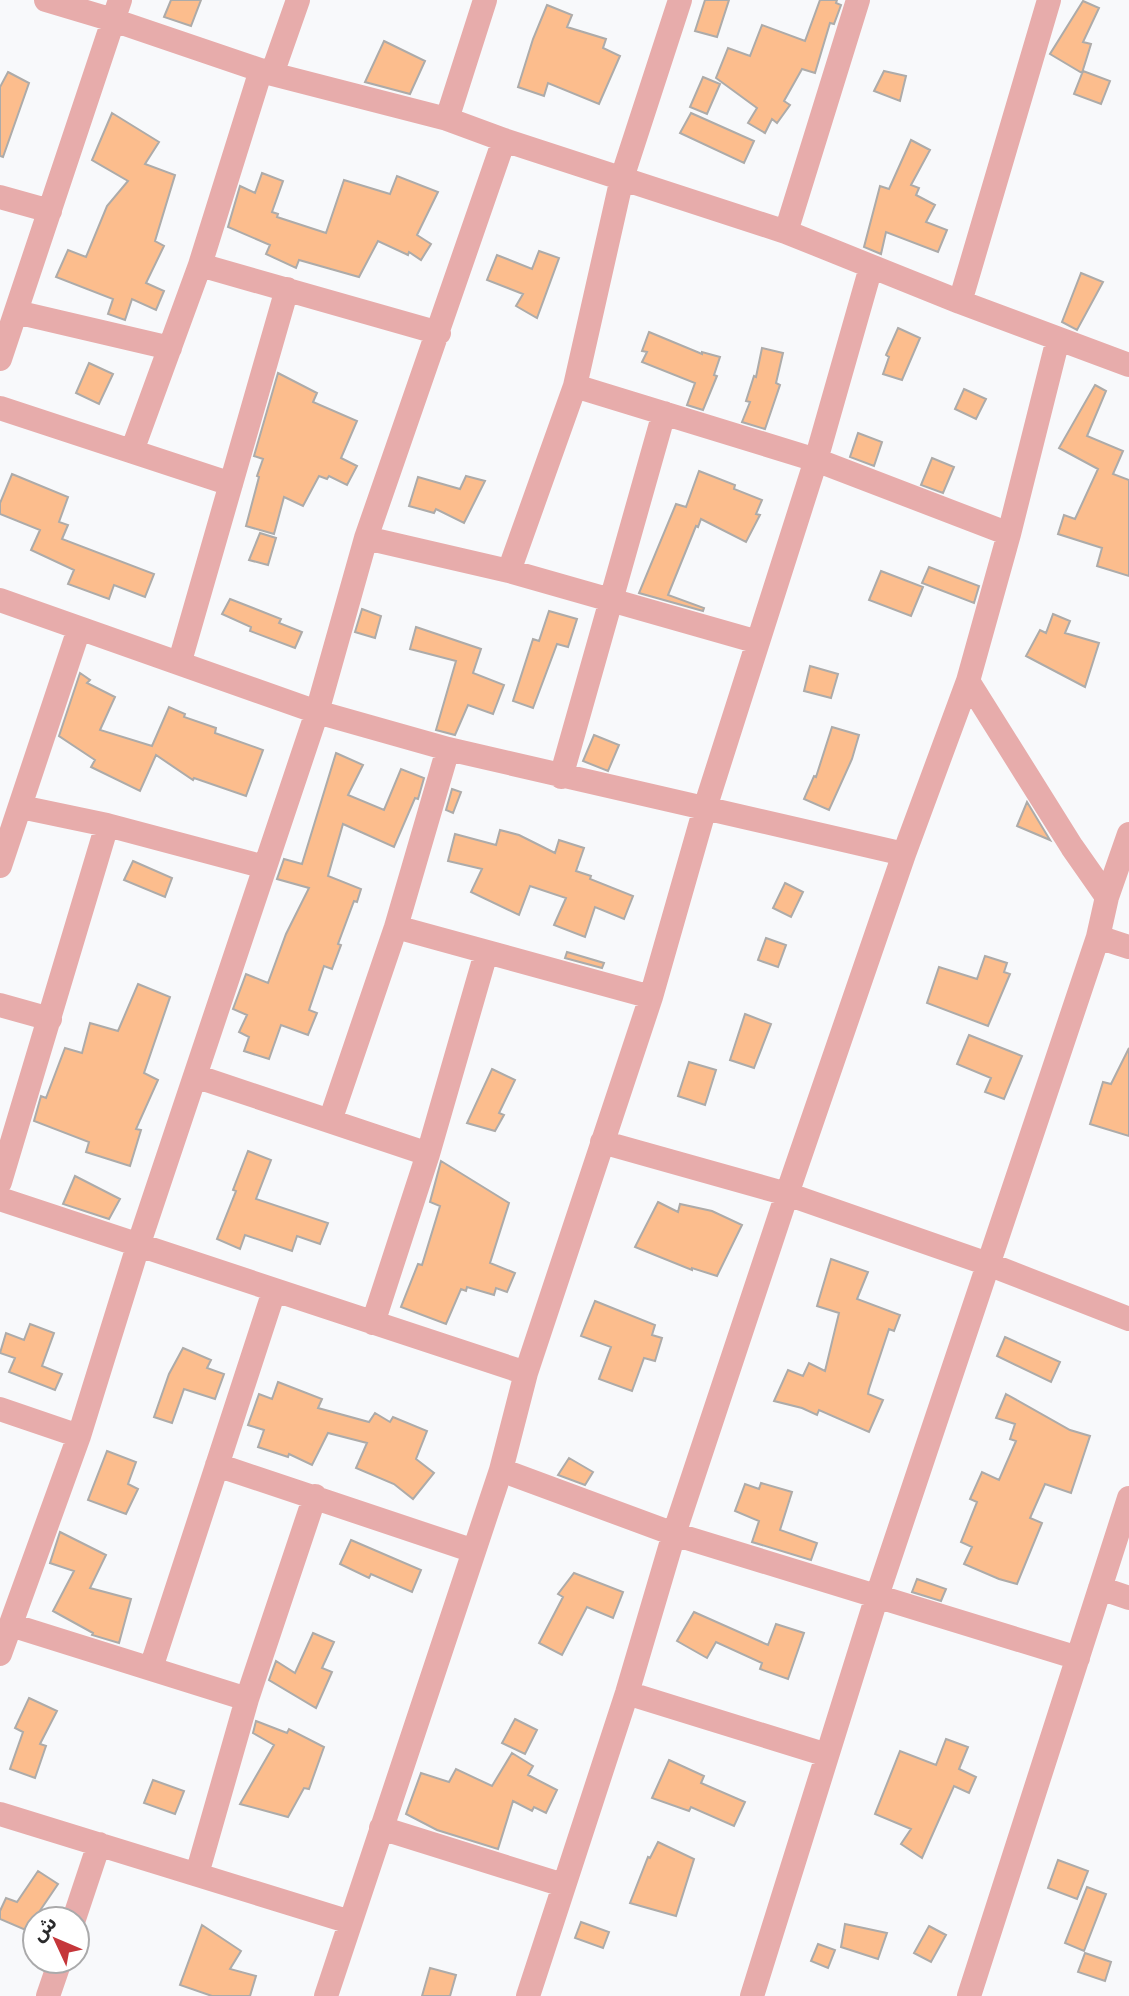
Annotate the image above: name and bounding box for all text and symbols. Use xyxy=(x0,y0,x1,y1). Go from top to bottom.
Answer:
north arrow xyxy=(21,1905,91,1975)
text: ش xyxy=(26,1910,61,1945)

